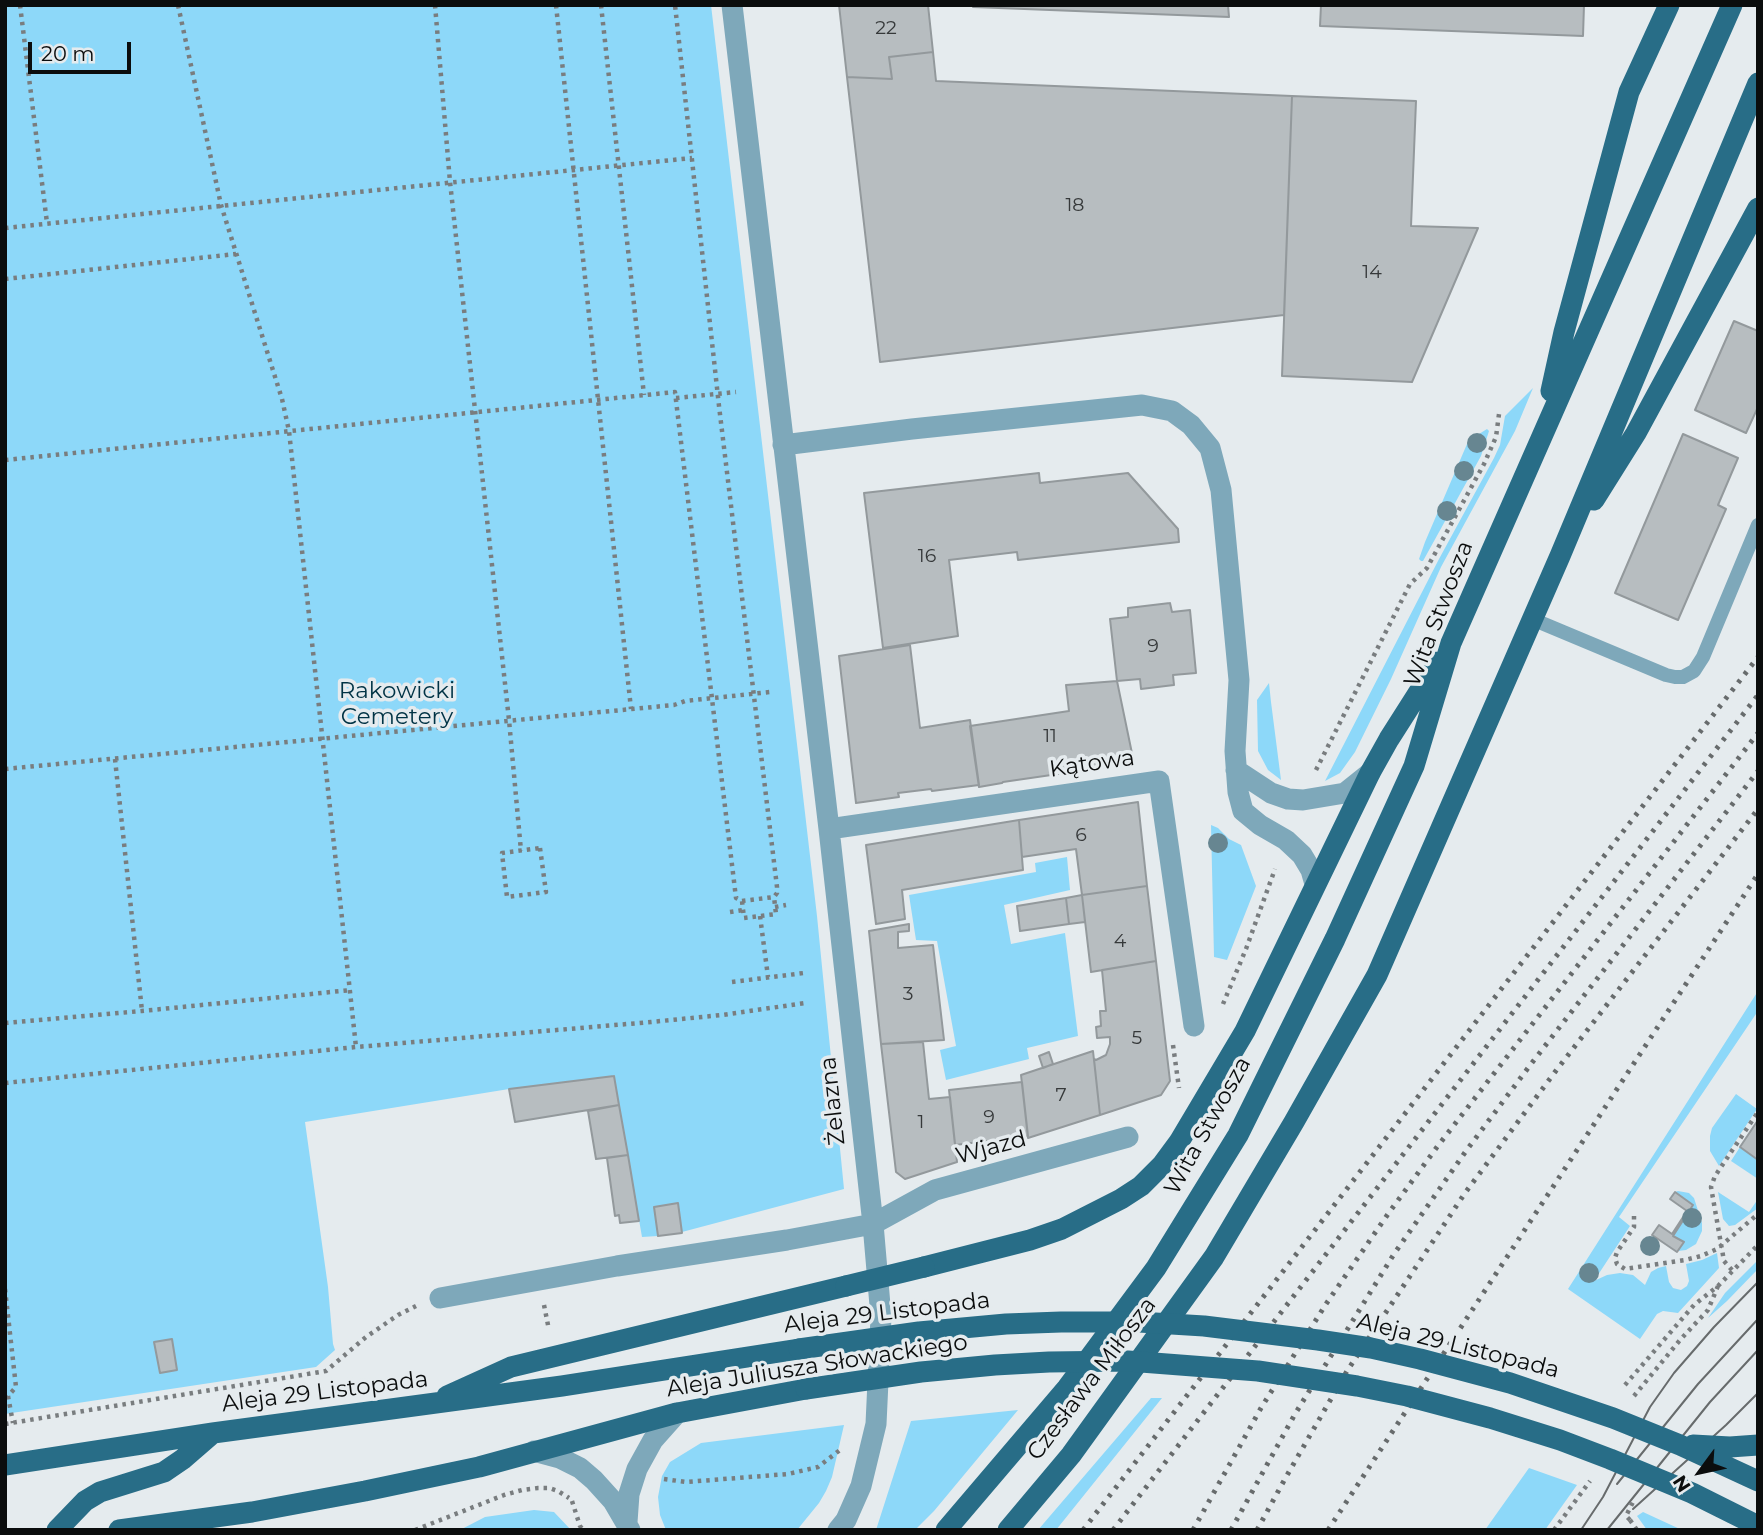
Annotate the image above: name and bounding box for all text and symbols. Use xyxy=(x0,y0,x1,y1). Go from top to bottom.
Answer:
house number: 22 xyxy=(875,17,897,39)
scale bar xyxy=(32,28,135,72)
text: 20 m xyxy=(41,41,95,66)
house number: 18 xyxy=(1066,194,1084,216)
house number: 14 xyxy=(1362,261,1382,283)
street label: Wita Stwosza xyxy=(1399,537,1479,691)
house number: 16 xyxy=(918,545,936,567)
house number: 9 xyxy=(1147,635,1159,657)
park label: Rakowicki Cemetery xyxy=(339,677,455,731)
house number: 11 xyxy=(1043,725,1057,747)
street label: Kątowa xyxy=(1048,744,1136,784)
house number: 6 xyxy=(1075,824,1087,846)
house number: 4 xyxy=(1114,930,1126,952)
house number: 3 xyxy=(903,983,913,1005)
house number: 5 xyxy=(1132,1027,1142,1049)
street label: Wita Stwosza xyxy=(1159,1052,1257,1200)
street label: Żelazna xyxy=(815,1055,851,1147)
house number: 7 xyxy=(1055,1084,1067,1106)
house number: 9 xyxy=(983,1106,995,1128)
house number: 1 xyxy=(918,1111,924,1133)
street label: Wjazd xyxy=(953,1125,1029,1171)
street label: Aleja 29 Listopada xyxy=(782,1287,992,1339)
street label: Czesława Miłosza xyxy=(1022,1292,1162,1466)
street label: Aleja 29 Listopada xyxy=(1354,1307,1562,1385)
street label: Aleja Juliusza Słowackiego xyxy=(664,1329,970,1403)
street label: Aleja 29 Listopada xyxy=(220,1366,430,1418)
north arrow xyxy=(1665,1437,1735,1507)
text: N xyxy=(1668,1471,1696,1496)

